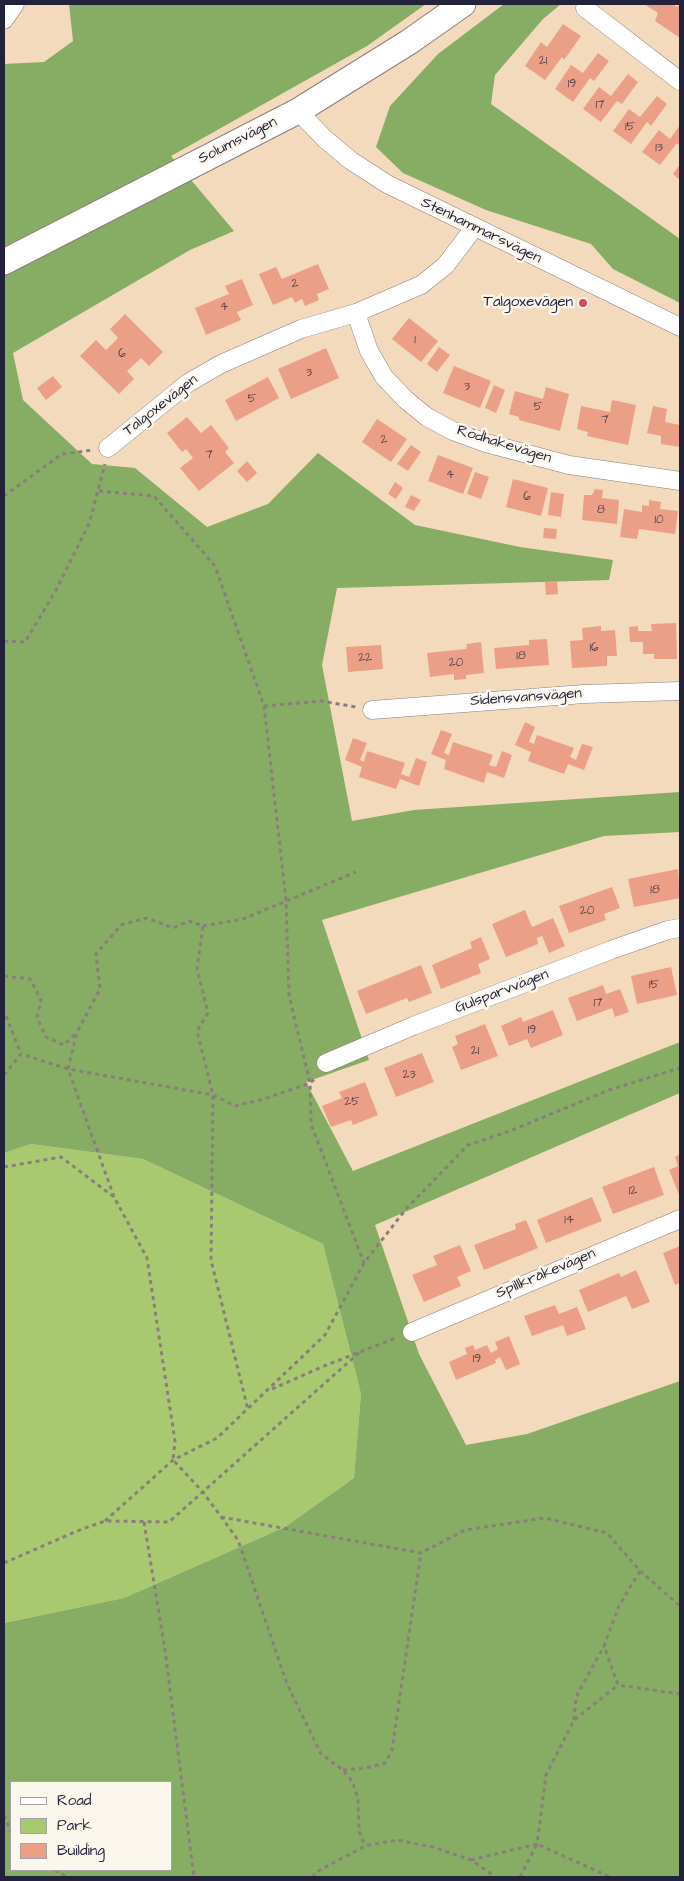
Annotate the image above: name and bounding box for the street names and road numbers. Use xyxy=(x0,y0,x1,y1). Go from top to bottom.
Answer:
street label: Solumsvägen xyxy=(196,113,280,169)
street label: Stenhammarsvägen xyxy=(418,194,544,268)
street label: Talgoxevägen xyxy=(120,371,202,441)
street label: Rödhakevägen xyxy=(455,422,553,468)
street label: Sidensvansvägen xyxy=(470,685,582,711)
street label: Gulsparvvägen xyxy=(453,966,551,1018)
street label: Spillkråkevägen xyxy=(494,1245,598,1303)

